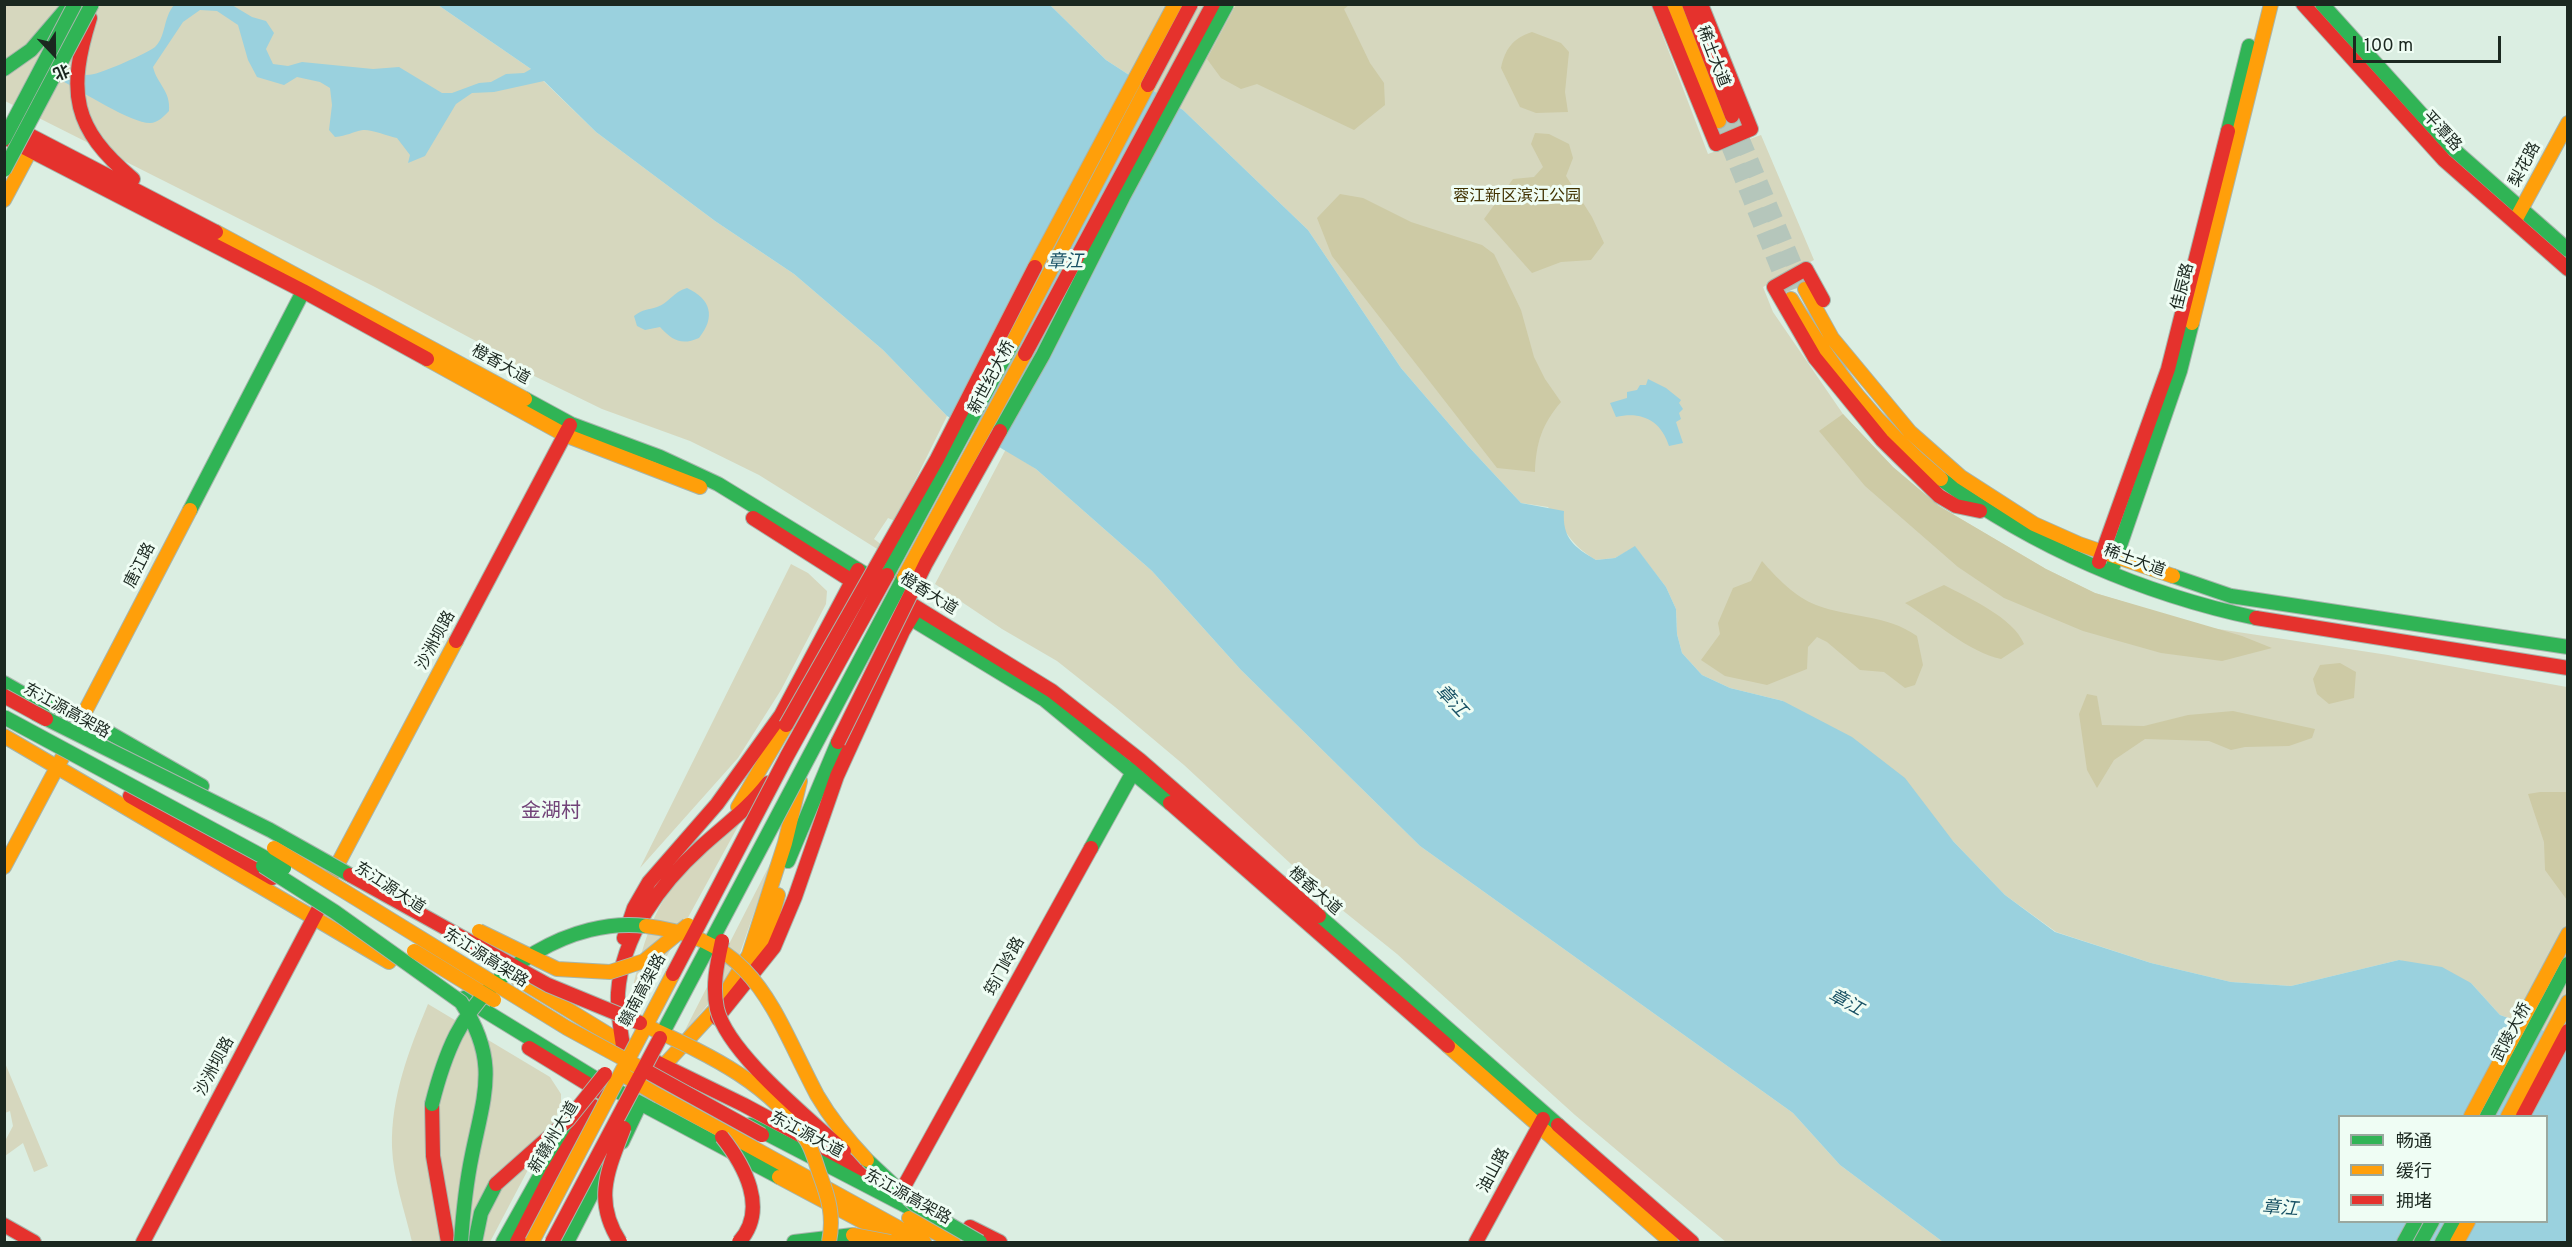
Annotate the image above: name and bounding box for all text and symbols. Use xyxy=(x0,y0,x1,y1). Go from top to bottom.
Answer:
north arrow xyxy=(24,24,84,84)
street label: 稀土大道 xyxy=(1692,24,1732,90)
scale bar xyxy=(2356,24,2504,62)
text: 100 m xyxy=(2364,35,2413,58)
text: 北 xyxy=(50,58,72,83)
street label: 平潭路 xyxy=(2418,108,2464,156)
street label: 梨花路 xyxy=(2506,139,2546,191)
park label: 蓉江新区滨江公园 xyxy=(1453,188,1581,208)
water label: 章江 xyxy=(1047,252,1083,274)
street label: 佳辰路 xyxy=(2169,261,2199,313)
street label: 新世纪大桥 xyxy=(966,338,1020,418)
street label: 橙香大道 xyxy=(467,342,533,390)
street label: 唐江路 xyxy=(122,540,160,592)
street label: 稀土大道 xyxy=(2101,542,2167,582)
street label: 橙香大道 xyxy=(896,570,960,620)
street label: 沙洲坝路 xyxy=(414,608,460,674)
street label: 东江源高架路 xyxy=(19,680,113,744)
water label: 章江 xyxy=(1430,681,1470,723)
district label: 金湖村 xyxy=(521,801,581,825)
street label: 东江源大道 xyxy=(350,859,428,919)
street label: 橙香大道 xyxy=(1284,864,1344,920)
street label: 东江源高架路 xyxy=(439,925,531,993)
street label: 筠门岭路 xyxy=(982,934,1030,1000)
street label: 赣南高架路 xyxy=(617,951,671,1031)
water label: 章江 xyxy=(1824,986,1866,1022)
street label: 武陵大桥 xyxy=(2490,1000,2536,1066)
street label: 沙洲坝路 xyxy=(193,1034,239,1100)
street label: 新赣州大道 xyxy=(526,1099,584,1177)
street label: 东江源大道 xyxy=(766,1109,846,1163)
legend xyxy=(2338,1115,2548,1223)
text: 畅通 xyxy=(2396,1131,2432,1154)
street label: 油山路 xyxy=(1475,1145,1515,1197)
text: 缓行 xyxy=(2396,1161,2432,1184)
street label: 东江源高架路 xyxy=(860,1166,954,1230)
text: 拥堵 xyxy=(2396,1191,2432,1214)
water label: 章江 xyxy=(2261,1198,2299,1222)

